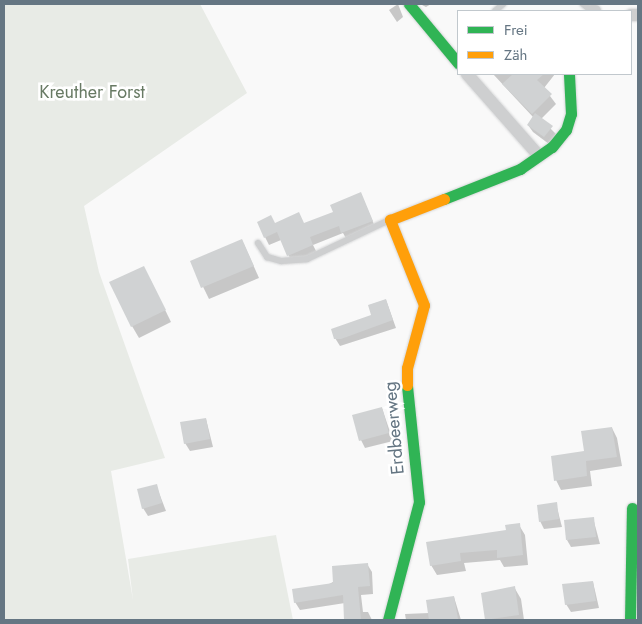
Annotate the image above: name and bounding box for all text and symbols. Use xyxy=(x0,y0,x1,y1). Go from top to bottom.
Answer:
legend xyxy=(457,10,632,75)
text: Frei xyxy=(504,19,528,41)
text: Zäh xyxy=(504,44,527,66)
park label: Kreuther Forst xyxy=(39,81,145,103)
street label: Erdbeerweg xyxy=(379,381,409,475)

